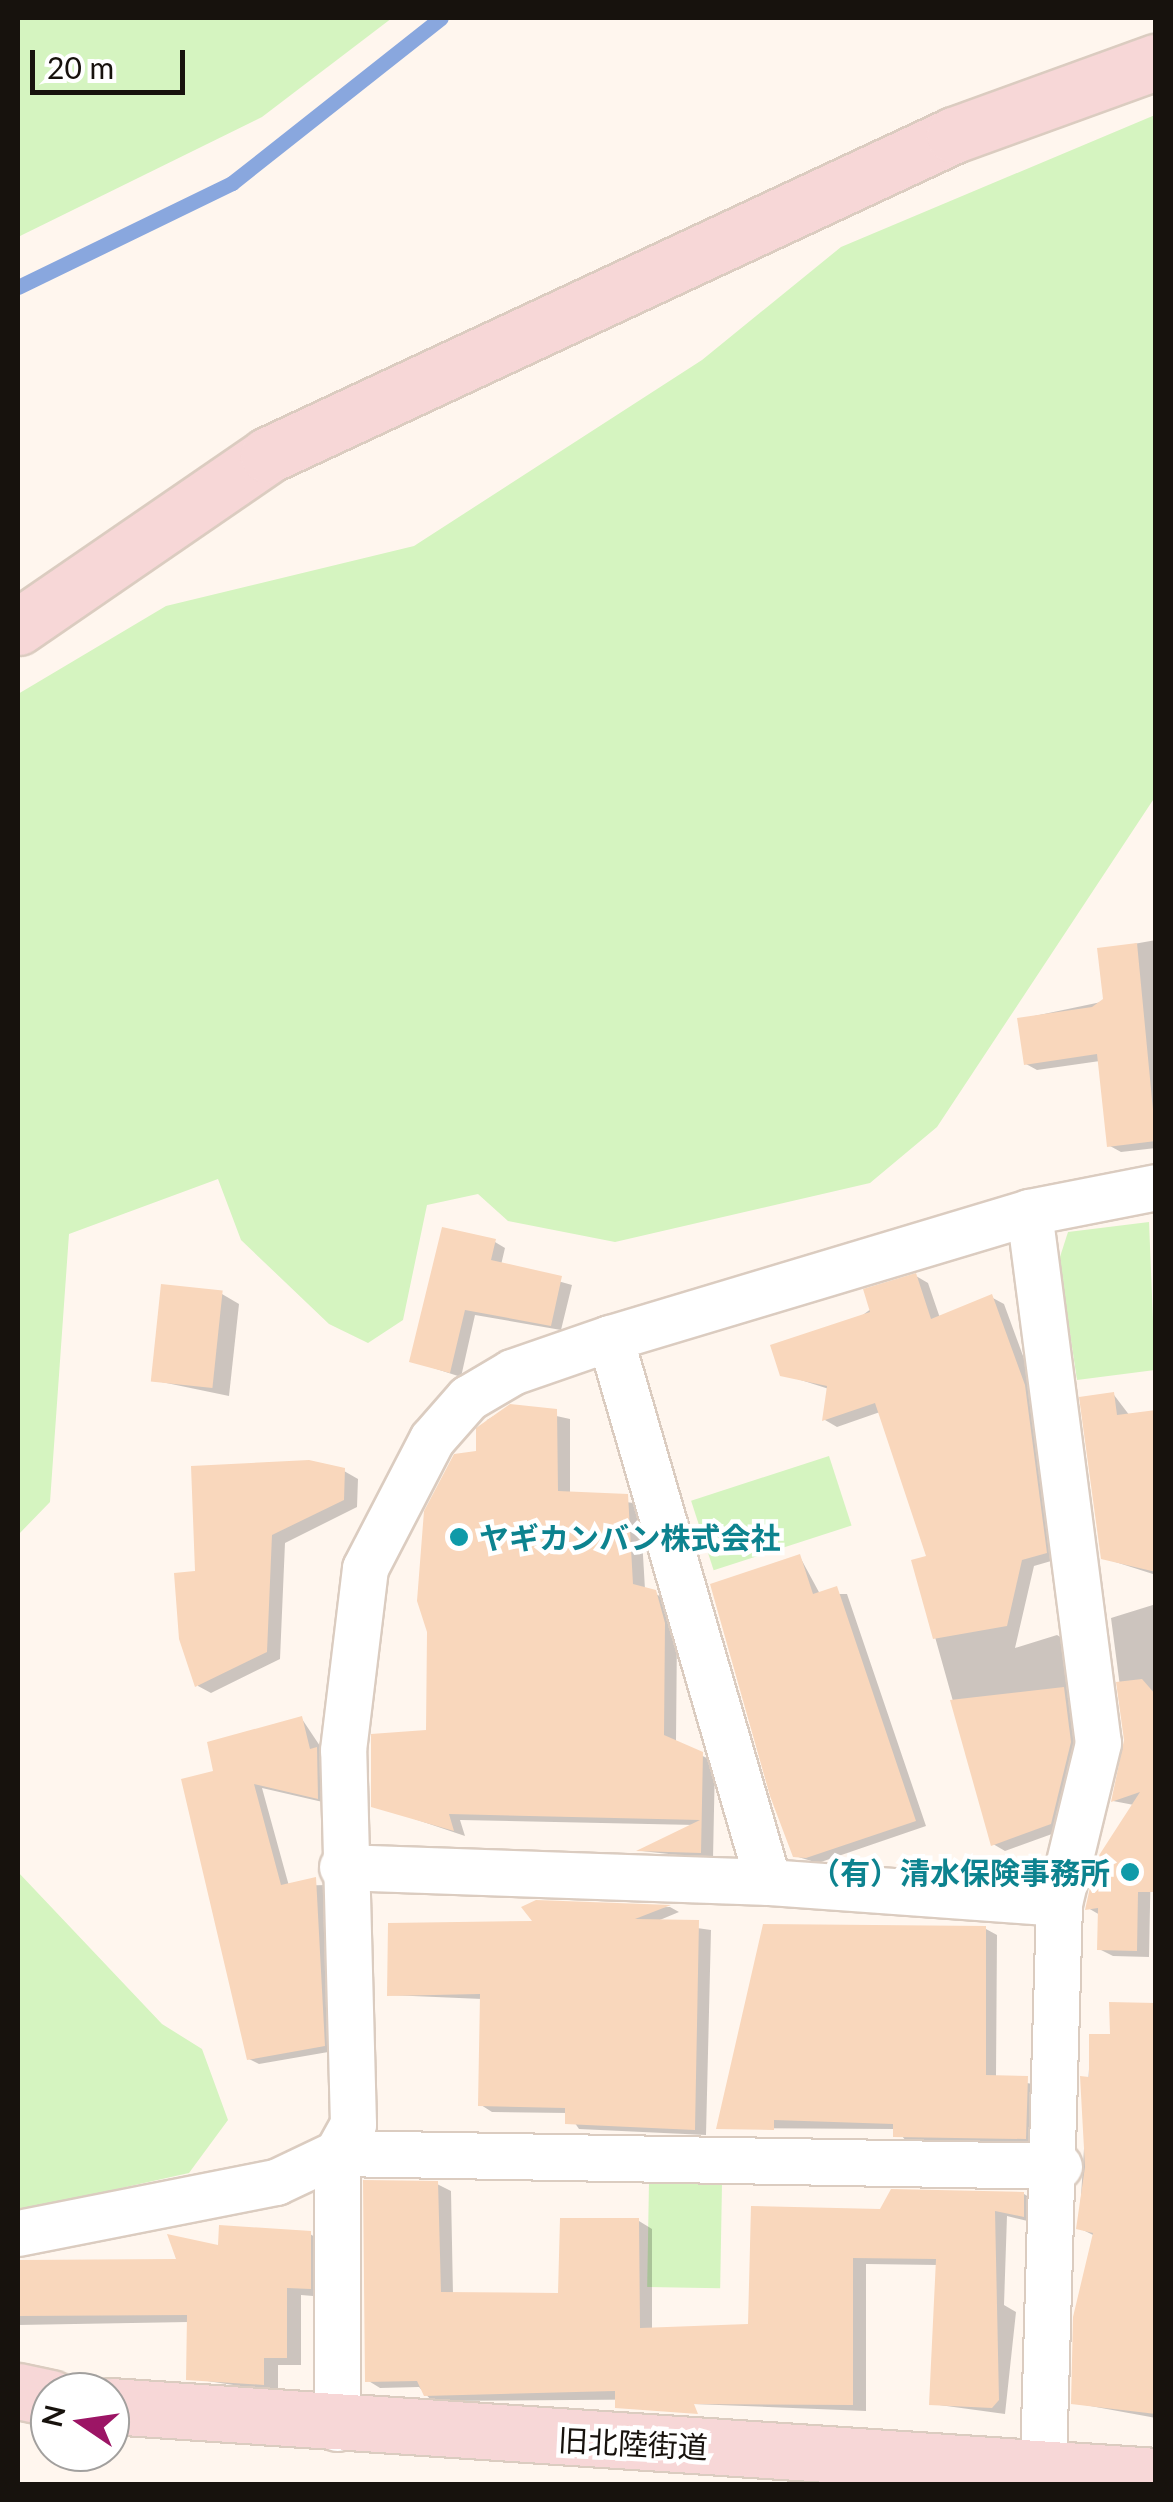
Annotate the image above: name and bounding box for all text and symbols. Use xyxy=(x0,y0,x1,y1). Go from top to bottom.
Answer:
scale bar xyxy=(35,30,190,92)
text: 20 m xyxy=(47,49,114,85)
place label: ヤギカンバン株式会社 xyxy=(479,1519,779,1555)
marker: ヤギカンバン株式会社 xyxy=(448,1526,470,1548)
place label: （有）清水保険事務所 xyxy=(810,1854,1110,1890)
marker: （有）清水保険事務所 xyxy=(1119,1861,1141,1883)
north arrow xyxy=(30,2372,130,2472)
text: N xyxy=(34,2401,72,2430)
street label: 旧北陸街道 xyxy=(557,2421,709,2465)

